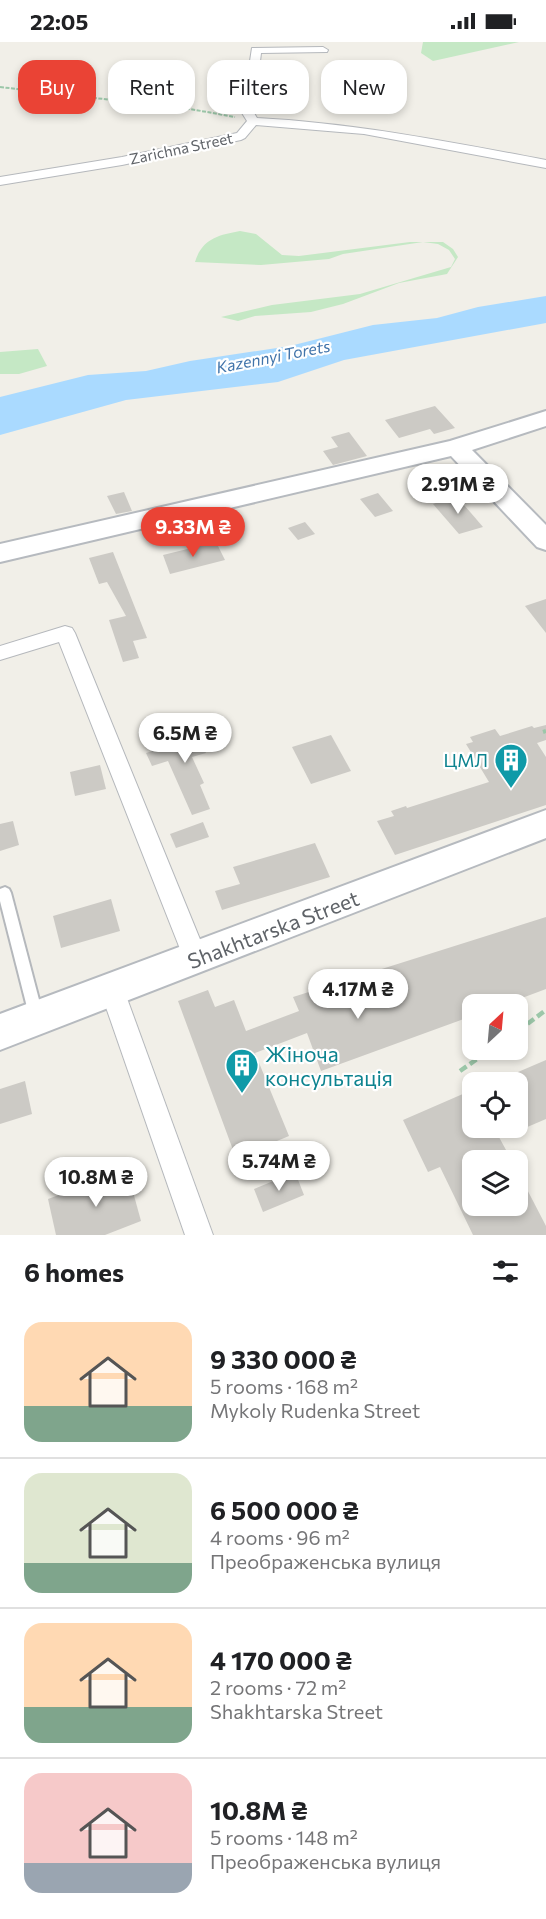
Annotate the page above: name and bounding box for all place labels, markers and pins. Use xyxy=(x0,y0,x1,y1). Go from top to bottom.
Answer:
pin: 2.91M ₴ xyxy=(403,464,513,515)
pin: 9.33M ₴ xyxy=(138,507,248,558)
pin: 6.5M ₴ xyxy=(136,713,234,764)
building icon: ЦМЛ xyxy=(493,742,529,789)
place label: ЦМЛ xyxy=(443,749,488,771)
pin: 4.17M ₴ xyxy=(303,969,413,1020)
place label: Жіноча консультація xyxy=(265,1041,393,1090)
building icon: Жіноча консультація xyxy=(224,1047,260,1094)
pin: 5.74M ₴ xyxy=(224,1141,334,1192)
pin: 10.8M ₴ xyxy=(41,1157,151,1208)

